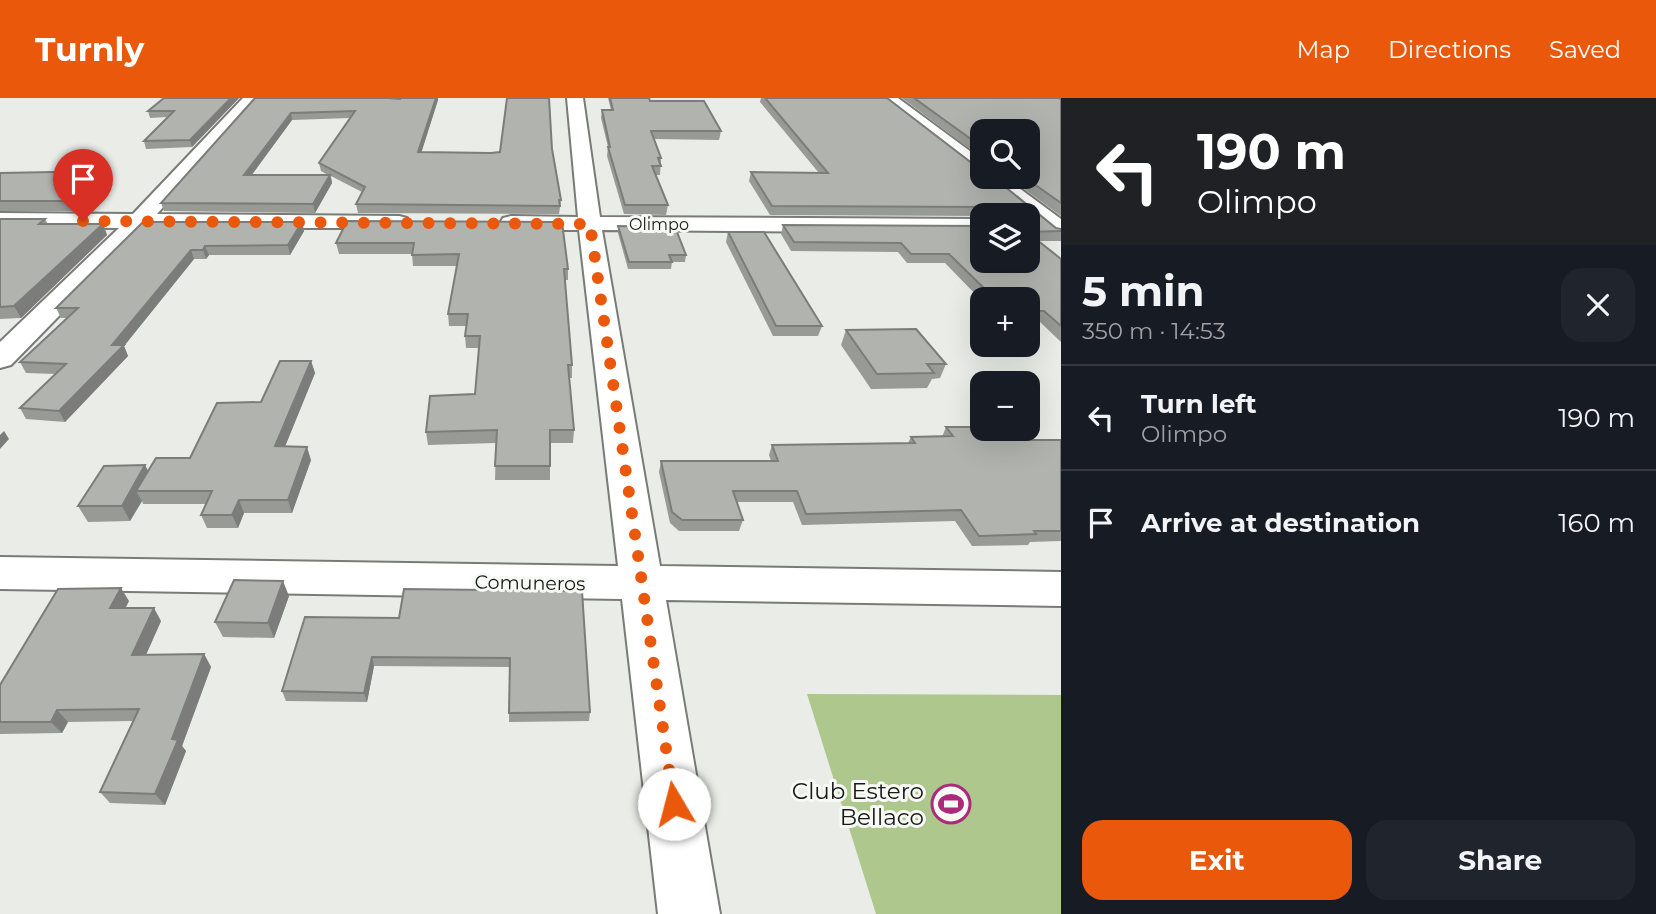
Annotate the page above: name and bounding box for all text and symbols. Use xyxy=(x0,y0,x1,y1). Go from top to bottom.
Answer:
text: Turnly xyxy=(35,29,144,69)
text: Map xyxy=(1297,35,1350,64)
text: Directions xyxy=(1388,35,1511,64)
text: Saved xyxy=(1549,35,1621,64)
map controls xyxy=(970,119,1040,441)
button: search xyxy=(970,119,1040,189)
text: 190 m xyxy=(1197,122,1346,181)
icon: left xyxy=(1082,126,1173,217)
pin xyxy=(53,149,113,221)
icon: arrive xyxy=(64,160,102,198)
text: Olimpo xyxy=(1197,182,1317,221)
button: layers xyxy=(970,203,1040,273)
street label: Olimpo xyxy=(629,215,689,234)
text: 5 min xyxy=(1082,265,1205,317)
button: close xyxy=(1561,268,1635,342)
button: + xyxy=(970,287,1040,357)
text: 350 m · 14:53 xyxy=(1082,317,1226,345)
button: − xyxy=(970,371,1040,441)
text: Turn left xyxy=(1141,388,1257,420)
icon: left xyxy=(1082,399,1120,437)
text: 190 m xyxy=(1558,402,1635,434)
text: Olimpo xyxy=(1141,420,1227,448)
icon: arrive xyxy=(1082,504,1120,542)
text: Arrive at destination xyxy=(1141,507,1420,539)
text: 160 m xyxy=(1558,507,1635,539)
street label: Comuneros xyxy=(474,571,586,595)
position arrow xyxy=(637,767,711,841)
place label: Club Estero Bellaco xyxy=(792,777,924,831)
sports icon: Club Estero Bellaco xyxy=(930,783,972,825)
button: Exit xyxy=(1082,820,1352,900)
button: Share xyxy=(1366,820,1635,900)

